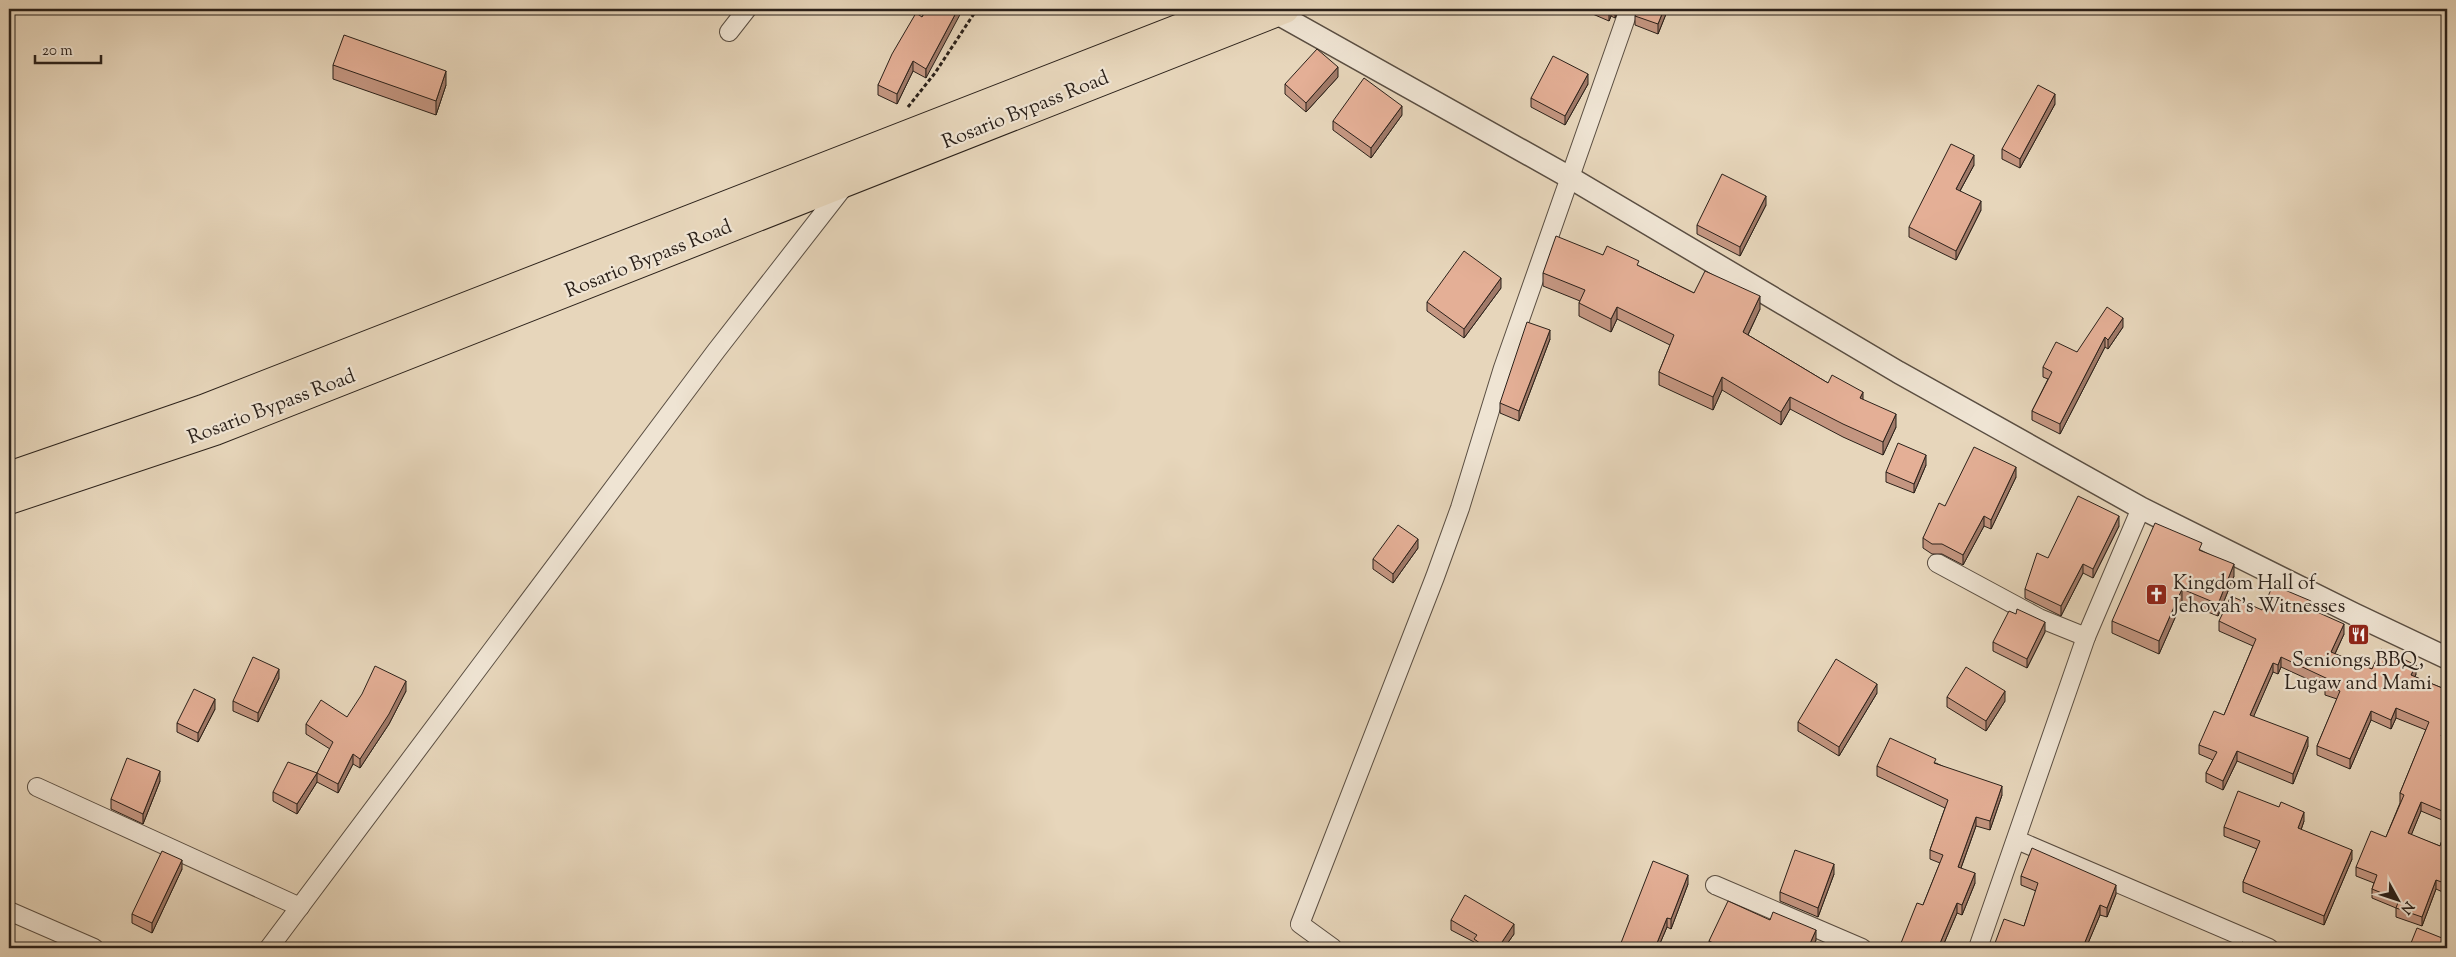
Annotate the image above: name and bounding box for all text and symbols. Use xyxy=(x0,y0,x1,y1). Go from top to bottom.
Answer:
scale bar xyxy=(35,32,101,64)
text: 20 m xyxy=(42,41,73,62)
street label: Rosario Bypass Road xyxy=(938,64,1114,158)
street label: Rosario Bypass Road xyxy=(561,213,737,307)
street label: Rosario Bypass Road xyxy=(184,363,360,453)
place label: Kingdom Hall of Jehovah's Witnesses xyxy=(2172,570,2345,622)
church icon: Kingdom Hall of Jehovah's Witnesses xyxy=(2145,583,2169,607)
restaurant icon: Seniongs BBQ, Lugaw and Mami xyxy=(2346,623,2370,647)
place label: Seniongs BBQ, Lugaw and Mami xyxy=(2284,647,2432,699)
north arrow xyxy=(2374,874,2424,924)
text: N xyxy=(2395,896,2418,918)

